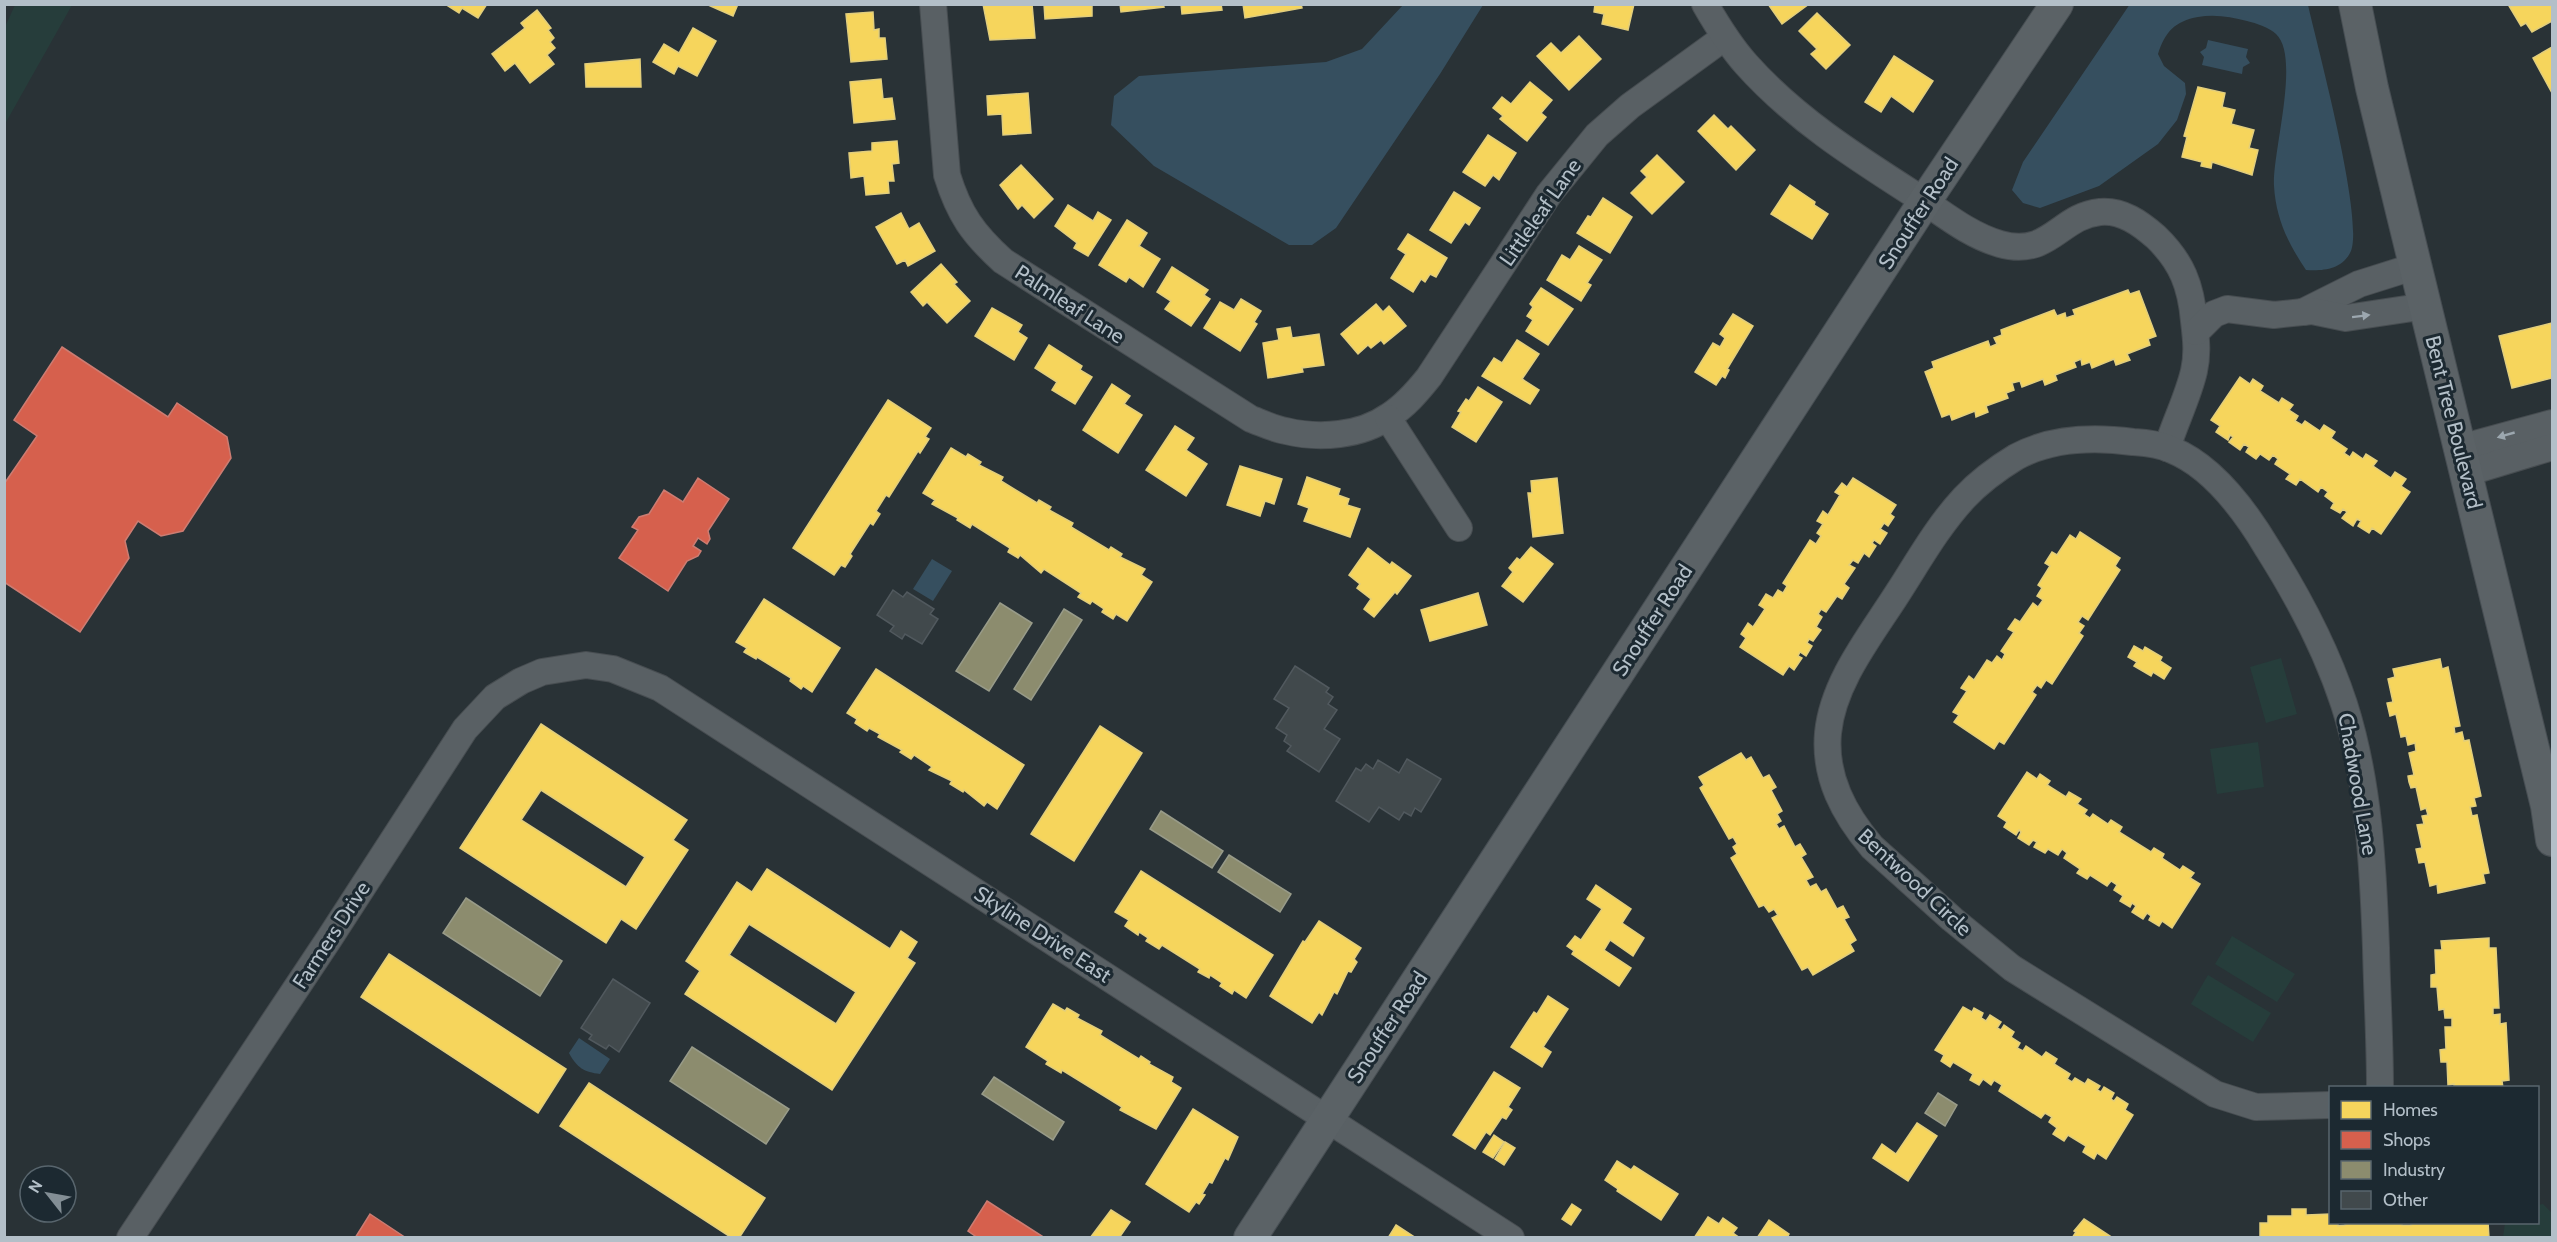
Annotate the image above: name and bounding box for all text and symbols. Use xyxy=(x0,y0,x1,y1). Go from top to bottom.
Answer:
street label: Littleleaf Lane xyxy=(1494,153,1586,270)
street label: Snouffer Road xyxy=(1873,153,1963,273)
street label: Palmleaf Lane xyxy=(1011,259,1130,349)
one-way arrow xyxy=(2351,312,2370,321)
street label: Bent Tree Boulevard xyxy=(2420,333,2488,511)
one-way arrow xyxy=(2497,431,2515,440)
street label: Snouffer Road xyxy=(1607,560,1697,680)
street label: Chadwood Lane xyxy=(2333,711,2383,857)
street label: Bentwood Circle xyxy=(1853,823,1977,941)
street label: Farmers Drive xyxy=(287,876,375,993)
street label: Skyline Drive East xyxy=(970,880,1116,988)
street label: Snouffer Road xyxy=(1342,967,1432,1087)
legend xyxy=(2329,1086,2539,1224)
text: Homes xyxy=(2383,1099,2438,1121)
text: Shops xyxy=(2383,1129,2431,1151)
text: Industry xyxy=(2383,1159,2445,1181)
north arrow xyxy=(18,1164,78,1224)
text: N xyxy=(25,1177,47,1196)
text: Other xyxy=(2383,1189,2428,1211)

